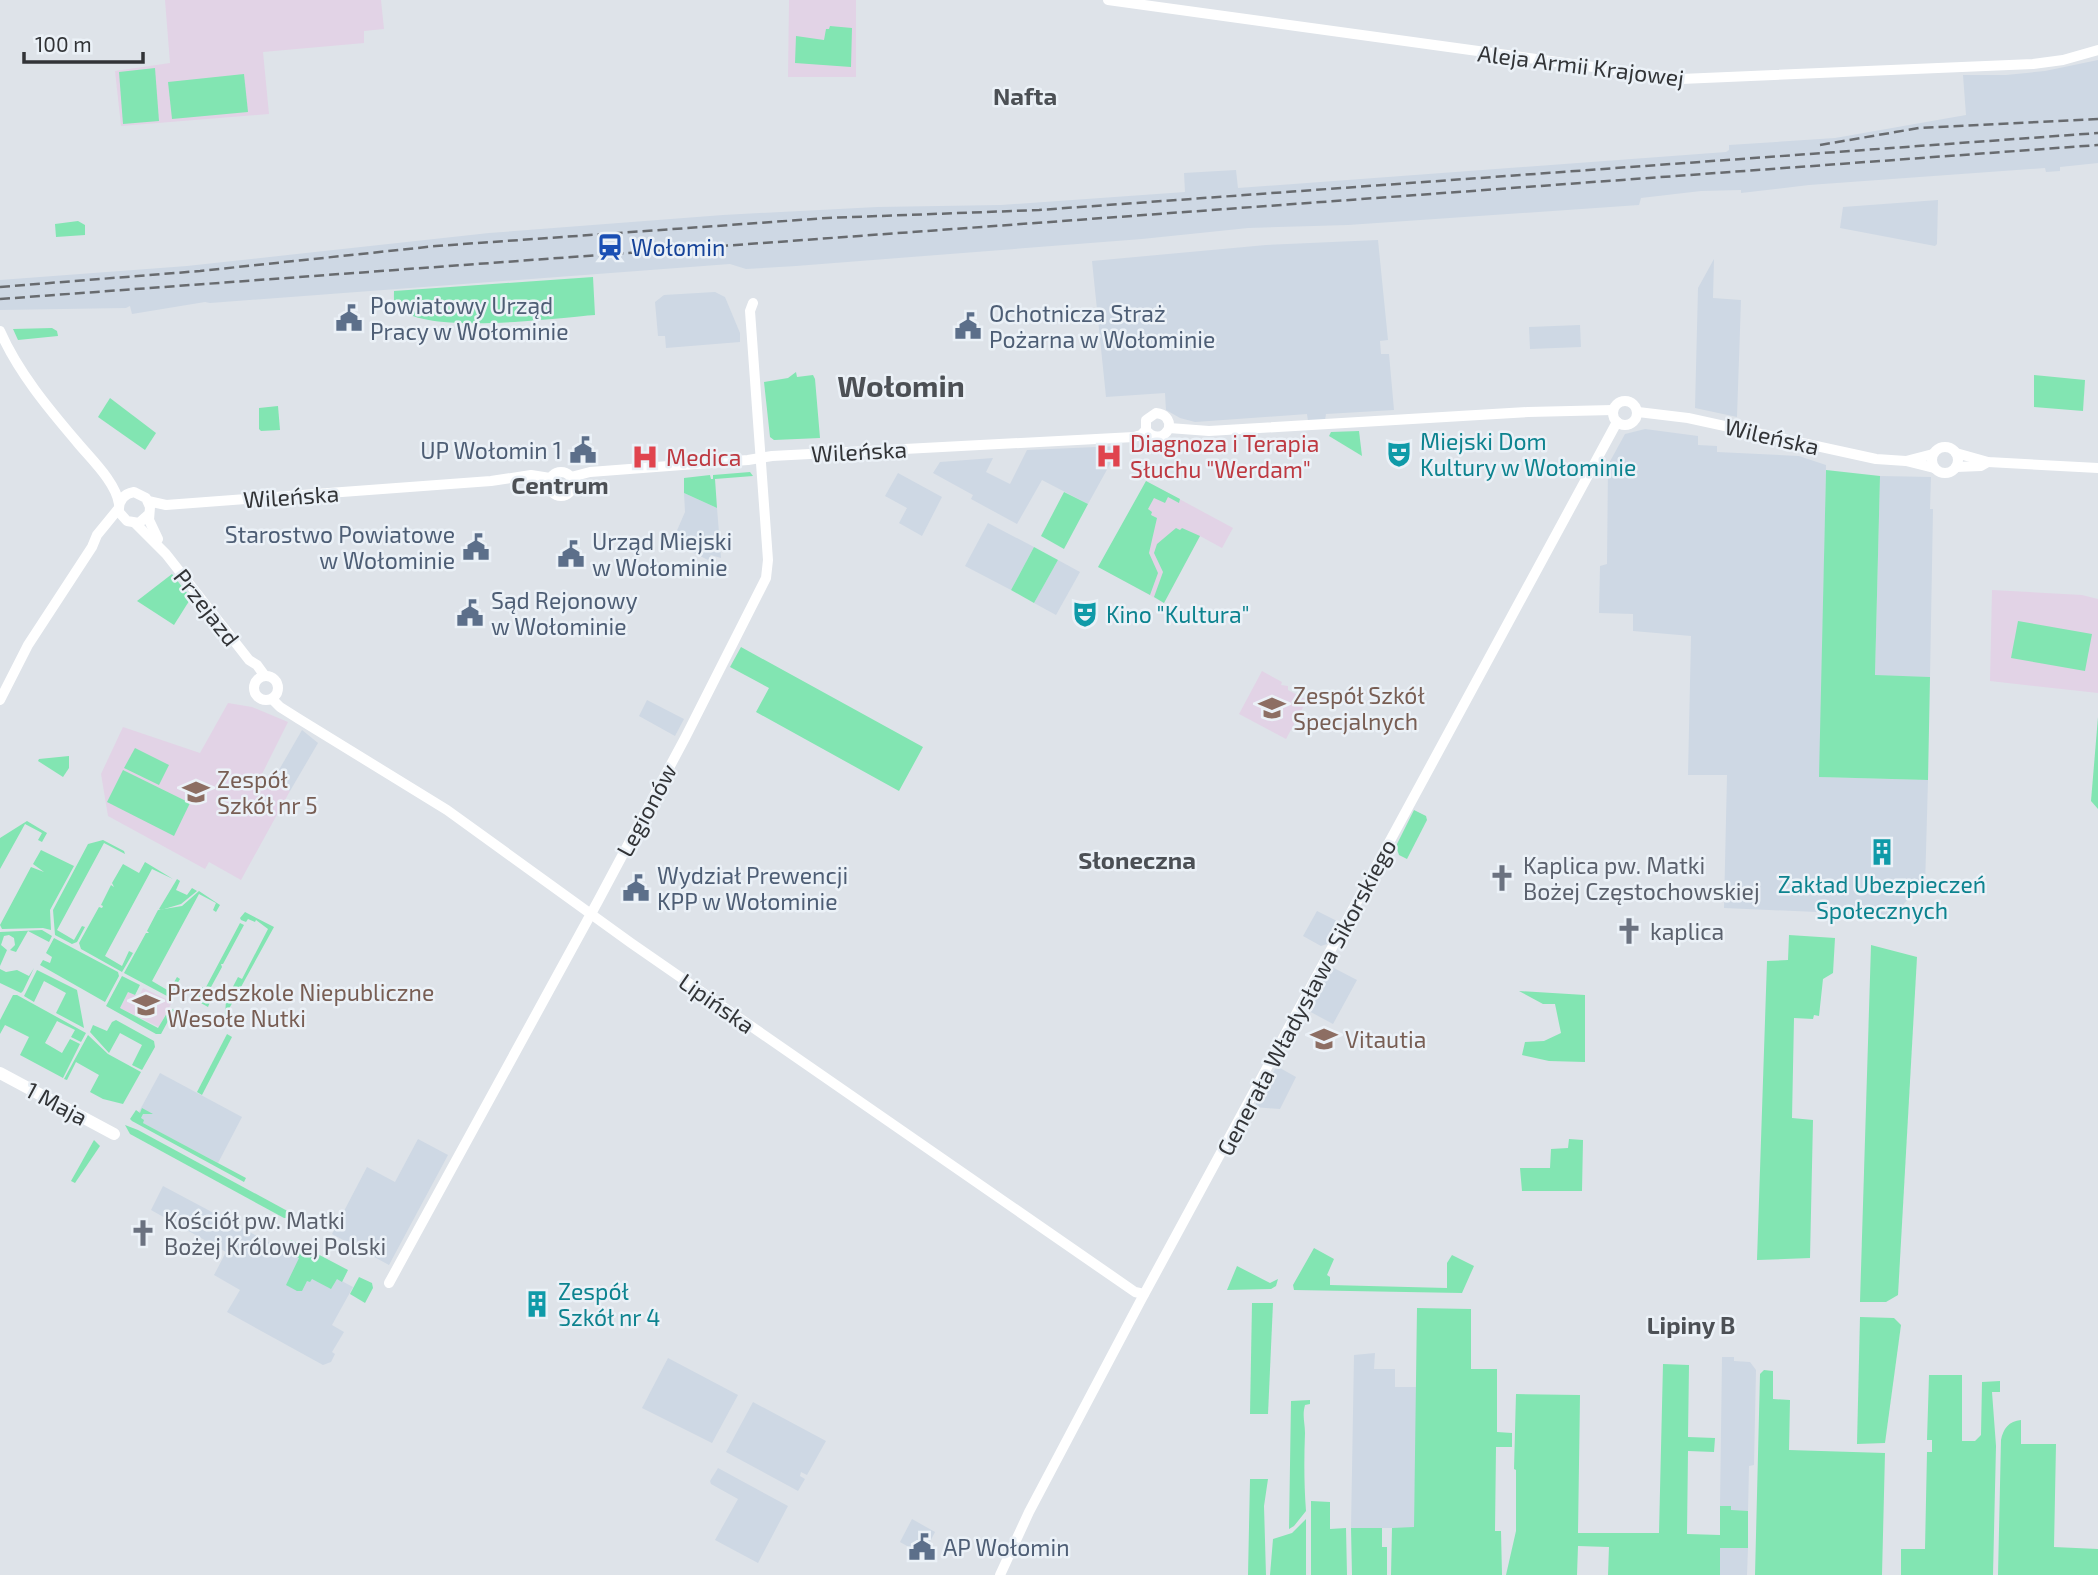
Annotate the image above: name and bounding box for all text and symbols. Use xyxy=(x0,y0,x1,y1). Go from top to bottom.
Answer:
scale bar xyxy=(24,21,144,65)
text: 100 m xyxy=(35,31,92,56)
street label: Aleja Armii Krajowej xyxy=(1476,38,1686,92)
district label: Nafta xyxy=(993,81,1057,110)
station icon: Wołomin xyxy=(595,232,625,262)
place label: Wołomin xyxy=(631,233,725,261)
place label: Powiatowy Urząd Pracy w Wołominie xyxy=(370,291,569,345)
place label: Ochotnicza Straż Pożarna w Wołominie xyxy=(989,299,1215,353)
public building icon: Powiatowy Urząd Pracy w Wołominie xyxy=(334,303,364,333)
public building icon: Ochotnicza Straż Pożarna w Wołominie xyxy=(953,311,983,341)
district label: Wołomin xyxy=(837,367,965,403)
street label: Wileńska xyxy=(1722,412,1822,460)
place label: Miejski Dom Kultury w Wołominie xyxy=(1420,427,1636,481)
place label: Diagnoza i Terapia Słuchu "Werdam" xyxy=(1130,429,1319,483)
public building icon: UP Wołomin 1 xyxy=(568,435,598,465)
street label: Wileńska xyxy=(810,435,908,467)
place label: UP Wołomin 1 xyxy=(420,436,562,464)
theatre icon: Miejski Dom Kultury w Wołominie xyxy=(1384,439,1414,469)
hospital icon: Diagnoza i Terapia Słuchu "Werdam" xyxy=(1094,441,1124,471)
hospital icon: Medica xyxy=(630,442,660,472)
place label: Medica xyxy=(666,443,741,471)
district label: Centrum xyxy=(511,470,609,499)
street label: Wileńska xyxy=(242,479,340,513)
place label: Starostwo Powiatowe w Wołominie xyxy=(225,520,455,574)
place label: Urząd Miejski w Wołominie xyxy=(592,527,732,581)
public building icon: Starostwo Powiatowe w Wołominie xyxy=(461,532,491,562)
public building icon: Urząd Miejski w Wołominie xyxy=(556,539,586,569)
street label: Przejazd xyxy=(168,563,246,651)
place label: Sąd Rejonowy w Wołominie xyxy=(491,586,638,640)
public building icon: Sąd Rejonowy w Wołominie xyxy=(455,598,485,628)
theatre icon: Kino "Kultura" xyxy=(1070,599,1100,629)
place label: Kino "Kultura" xyxy=(1106,600,1250,628)
place label: Zespół Szkół Specjalnych xyxy=(1293,681,1425,735)
school or university icon: Zespół Szkół Specjalnych xyxy=(1257,693,1287,723)
street label: Legionów xyxy=(610,759,682,861)
place label: Zespół Szkół nr 5 xyxy=(217,765,318,819)
school or university icon: Zespół Szkół nr 5 xyxy=(181,777,211,807)
street label: Generała Władysława Sikorskiego xyxy=(1210,834,1402,1160)
building icon: Zakład Ubezpieczeń Społecznych xyxy=(1867,837,1897,867)
district label: Słoneczna xyxy=(1078,845,1196,874)
place label: Kaplica pw. Matki Bożej Częstochowskiej xyxy=(1523,851,1760,905)
place label: Wydział Prewencji KPP w Wołominie xyxy=(657,861,848,915)
church icon: Kaplica pw. Matki Bożej Częstochowskiej xyxy=(1487,863,1517,893)
place label: Zakład Ubezpieczeń Społecznych xyxy=(1778,870,1986,924)
public building icon: Wydział Prewencji KPP w Wołominie xyxy=(621,873,651,903)
church icon: kaplica xyxy=(1614,916,1644,946)
place label: kaplica xyxy=(1650,917,1724,945)
street label: Lipińska xyxy=(674,967,760,1039)
place label: Przedszkole Niepubliczne Wesołe Nutki xyxy=(167,978,434,1032)
school or university icon: Przedszkole Niepubliczne Wesołe Nutki xyxy=(131,990,161,1020)
school or university icon: Vitautia xyxy=(1309,1024,1339,1054)
place label: Vitautia xyxy=(1345,1025,1426,1053)
street label: 1 Maja xyxy=(22,1075,92,1131)
place label: Kościół pw. Matki Bożej Królowej Polski xyxy=(164,1206,386,1260)
church icon: Kościół pw. Matki Bożej Królowej Polski xyxy=(128,1218,158,1248)
place label: Zespół Szkół nr 4 xyxy=(558,1277,660,1331)
building icon: Zespół Szkół nr 4 xyxy=(522,1289,552,1319)
district label: Lipiny B xyxy=(1647,1310,1735,1339)
public building icon: AP Wołomin xyxy=(907,1532,937,1562)
place label: AP Wołomin xyxy=(943,1533,1070,1561)

